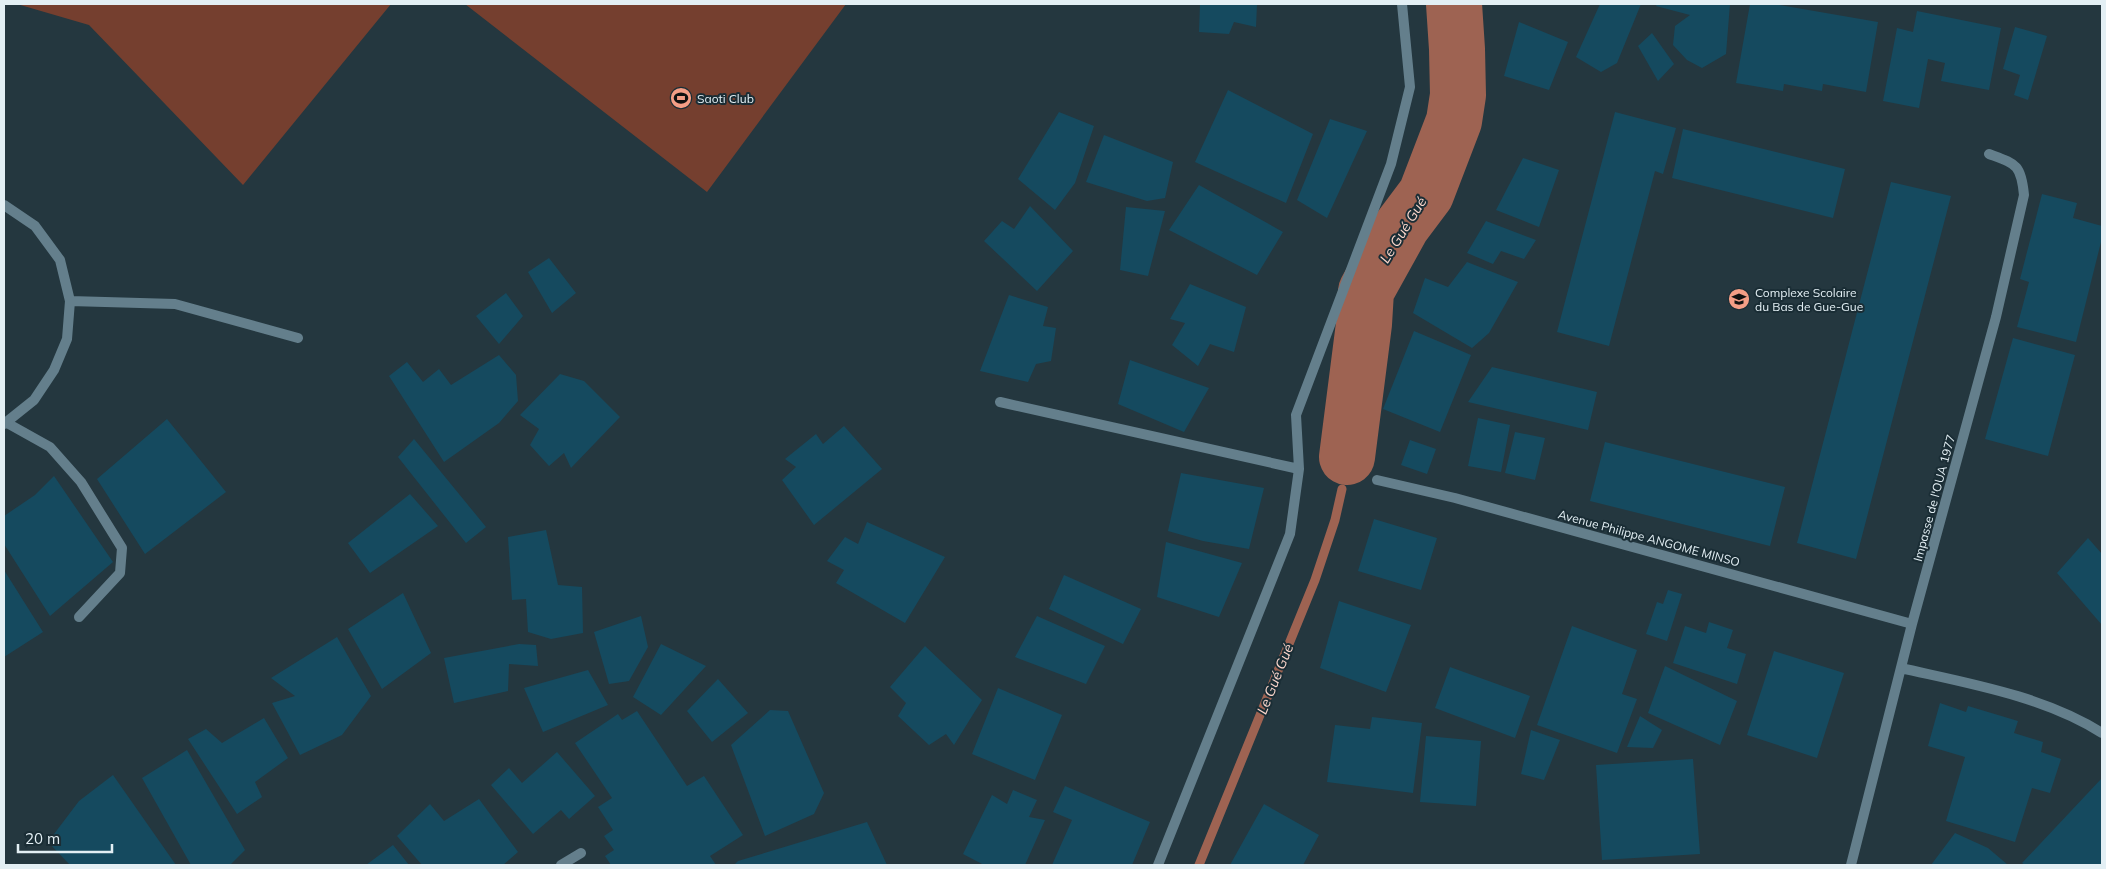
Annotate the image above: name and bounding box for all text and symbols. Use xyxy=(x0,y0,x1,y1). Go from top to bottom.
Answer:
sports icon: Saoti Club xyxy=(669,86,693,110)
place label: Saoti Club xyxy=(697,91,754,106)
water label: Le Gué Gué xyxy=(1376,193,1431,266)
place label: Complexe Scolaire du Bas de Gue-Gue xyxy=(1755,285,1863,314)
school or university icon: Complexe Scolaire du Bas de Gue-Gue xyxy=(1727,287,1751,311)
street label: Impasse de l'OUA 1977 xyxy=(1910,433,1958,563)
street label: Avenue Philippe ANGOME MINSO xyxy=(1556,506,1742,570)
water label: Le Gué Gué xyxy=(1253,641,1297,717)
scale bar xyxy=(18,822,111,854)
text: 20 m xyxy=(25,829,60,848)

